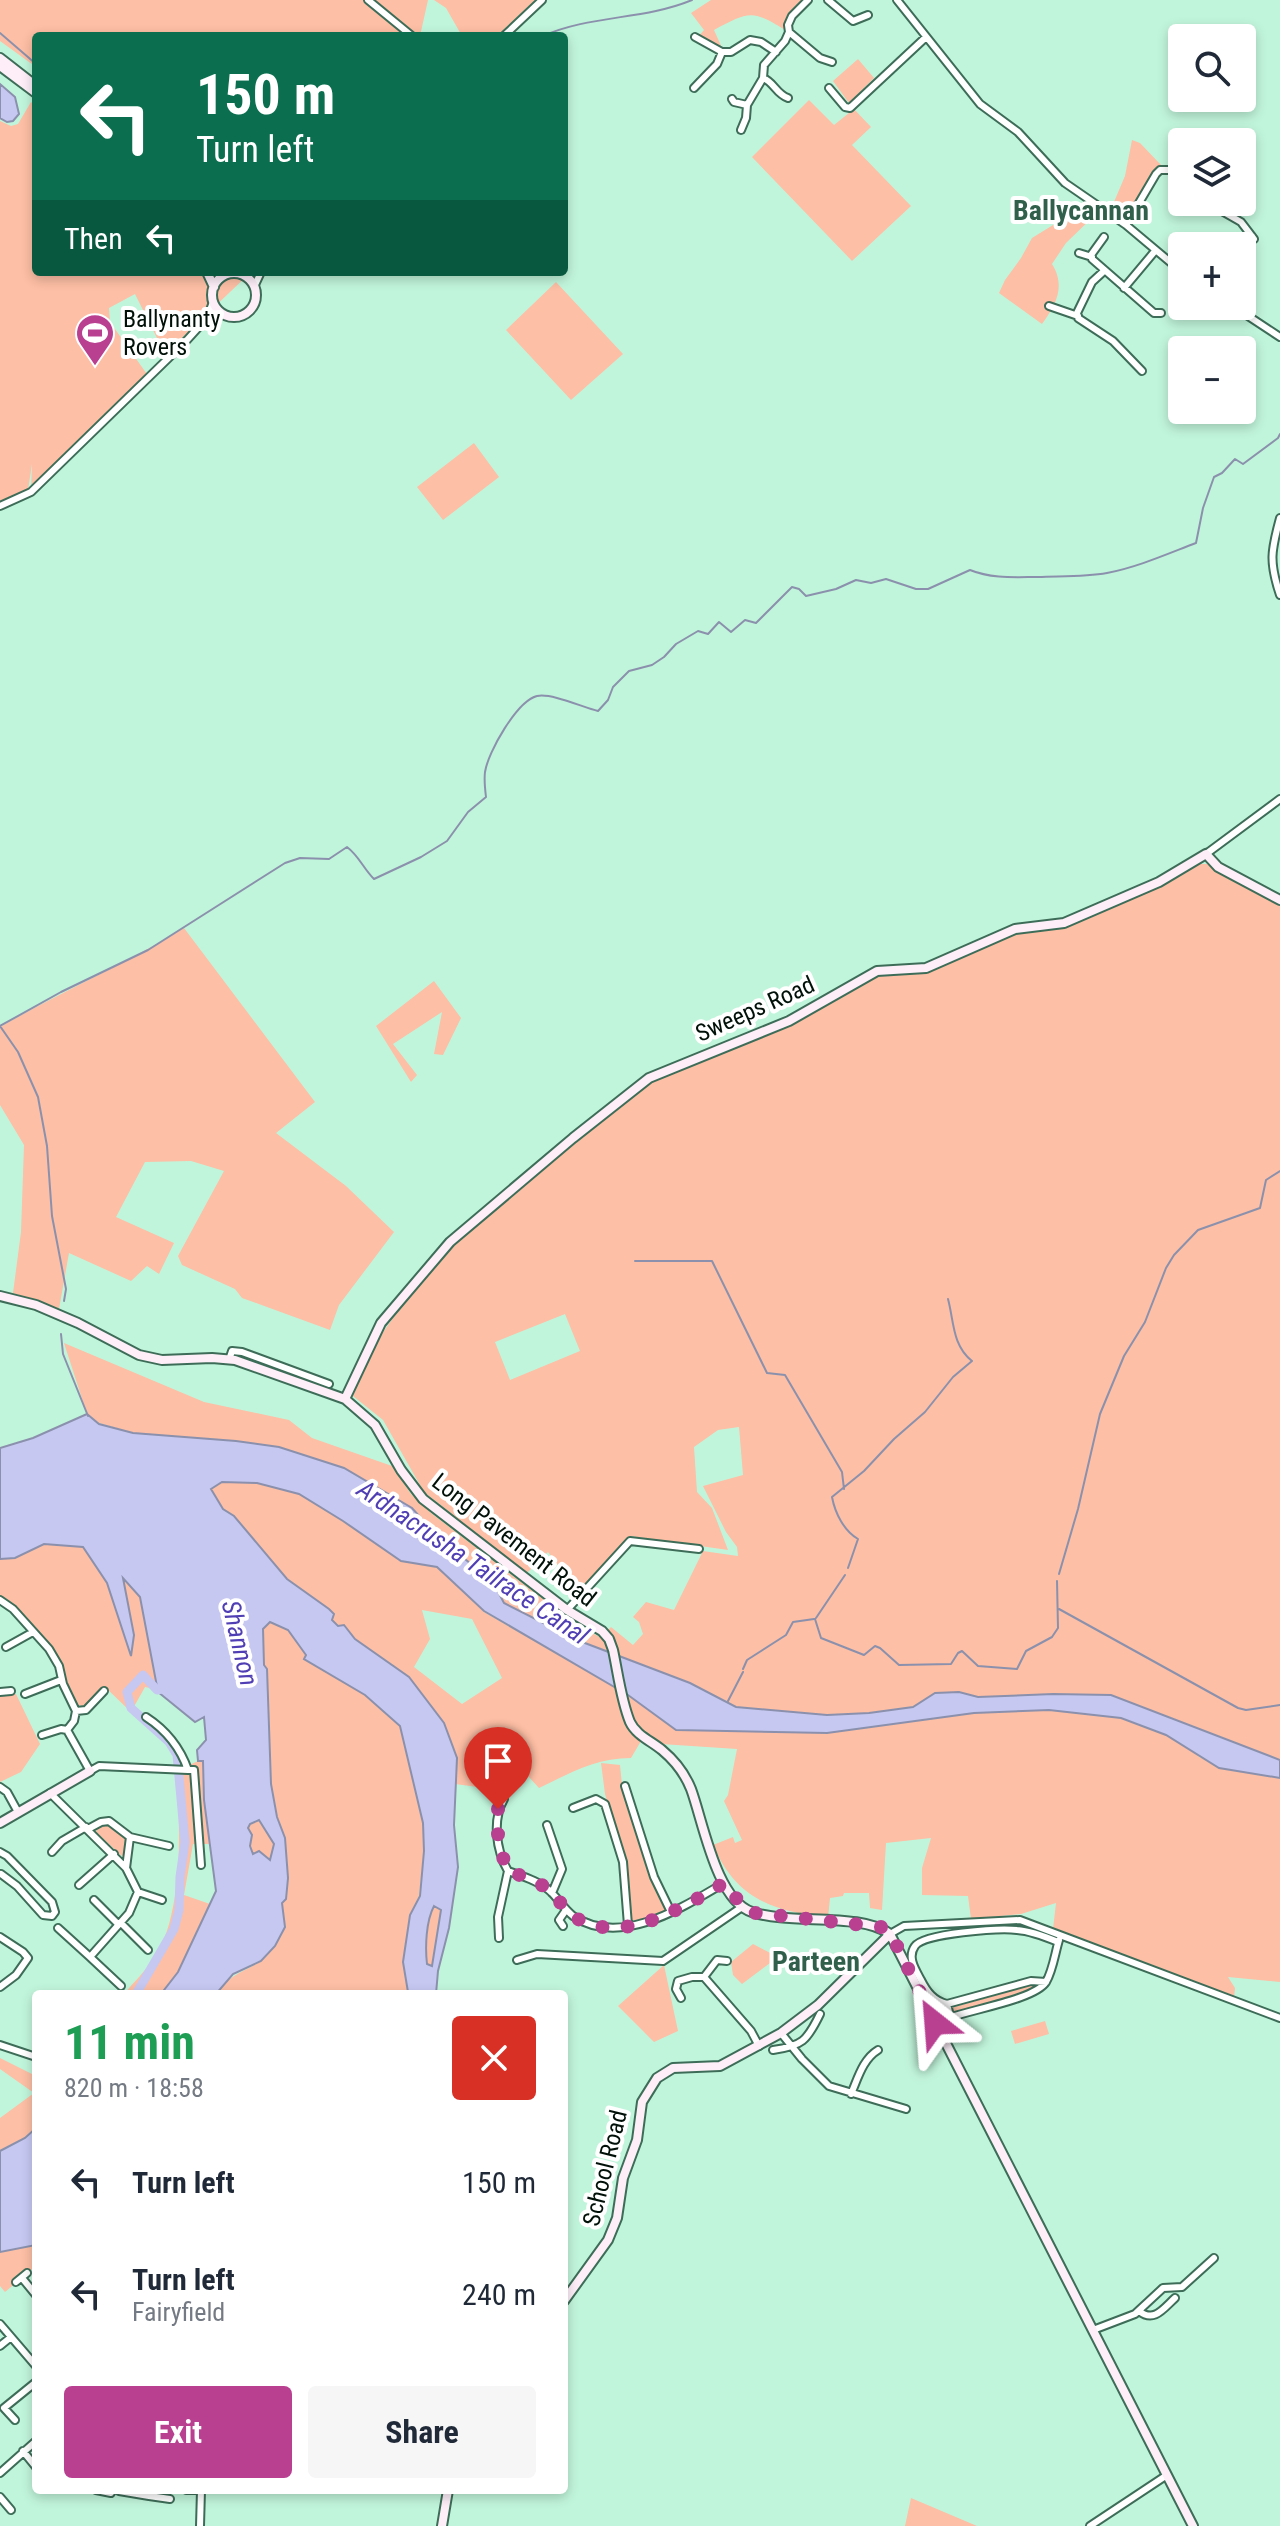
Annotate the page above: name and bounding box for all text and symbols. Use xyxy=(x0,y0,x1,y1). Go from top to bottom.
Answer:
map controls xyxy=(1168,24,1256,424)
button: search xyxy=(1168,24,1256,112)
text: 150 m xyxy=(196,62,335,128)
icon: left xyxy=(64,64,168,168)
button: layers xyxy=(1168,128,1256,216)
text: Turn left xyxy=(196,129,314,171)
district label: Ballycannan xyxy=(1013,194,1149,227)
icon: left xyxy=(139,216,183,260)
text: Then xyxy=(64,221,123,256)
button: + xyxy=(1168,232,1256,320)
place label: Ballynanty Rovers xyxy=(123,305,220,361)
sports icon: Ballynanty Rovers xyxy=(74,312,116,367)
button: − xyxy=(1168,336,1256,424)
street label: Sweeps Road xyxy=(691,970,819,1048)
street label: Long Pavement Road xyxy=(427,1467,601,1613)
water label: Ardnacrusha Tailrace Canal xyxy=(351,1473,595,1651)
water label: Shannon xyxy=(216,1597,264,1689)
pin xyxy=(464,1727,532,1809)
icon: arrive xyxy=(476,1739,520,1783)
district label: Parteen xyxy=(772,1945,860,1978)
position arrow xyxy=(893,1981,977,2065)
text: 11 min xyxy=(64,2014,195,2071)
button: close xyxy=(452,2016,536,2100)
text: 820 m · 18:58 xyxy=(64,2073,204,2103)
street label: School Road xyxy=(577,2107,633,2229)
icon: left xyxy=(64,2160,108,2204)
text: Turn left xyxy=(132,2165,235,2200)
text: 150 m xyxy=(462,2165,536,2200)
text: Turn left xyxy=(132,2262,235,2297)
icon: left xyxy=(64,2272,108,2316)
text: 240 m xyxy=(462,2277,536,2312)
text: Fairyfield xyxy=(132,2297,225,2327)
button: Exit xyxy=(64,2386,292,2478)
button: Share xyxy=(308,2386,536,2478)

